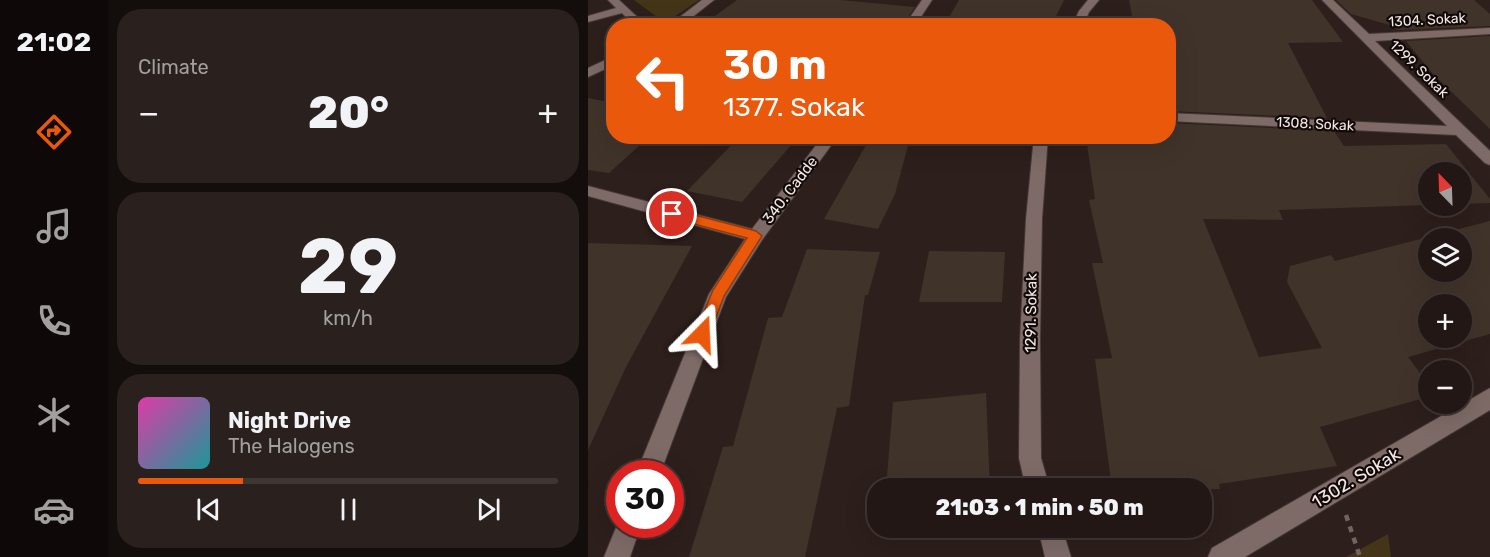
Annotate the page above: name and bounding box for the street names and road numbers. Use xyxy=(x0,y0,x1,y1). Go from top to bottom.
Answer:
street label: 1304. Sokak xyxy=(1388,9,1467,31)
street label: 1299. Sokak xyxy=(1386,37,1453,102)
street label: 1308. Sokak xyxy=(1276,113,1355,135)
street label: 340. Cadde xyxy=(759,153,821,227)
street label: 1291. Sokak xyxy=(1021,273,1041,353)
street label: 1302. Sokak xyxy=(1308,443,1405,513)

